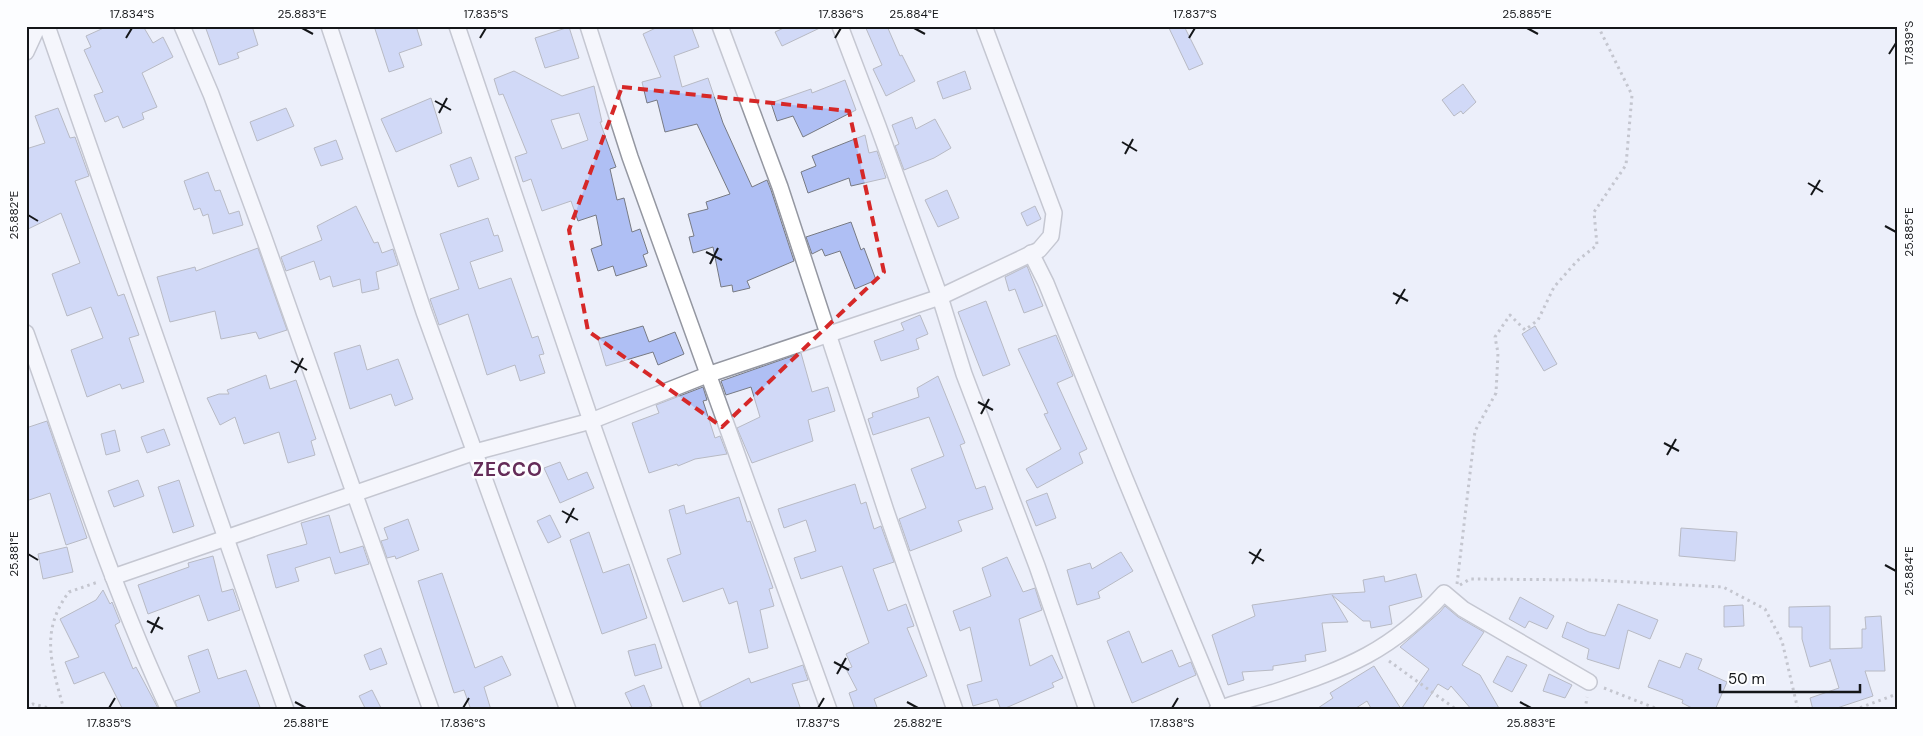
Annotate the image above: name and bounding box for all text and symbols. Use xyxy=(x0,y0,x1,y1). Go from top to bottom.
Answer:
text: 17.834°S xyxy=(110,6,154,22)
text: 25.883°E xyxy=(277,6,327,22)
text: 17.835°S xyxy=(464,6,508,22)
text: 17.836°S xyxy=(819,6,863,22)
text: 25.884°E xyxy=(889,6,939,22)
text: 17.837°S xyxy=(1173,6,1217,22)
text: 25.885°E xyxy=(1502,6,1552,22)
text: 17.839°S xyxy=(1901,21,1917,65)
text: 25.882°E xyxy=(6,190,22,239)
text: 25.885°E xyxy=(1901,207,1917,257)
district label: ZECCO xyxy=(473,457,543,482)
text: 25.881°E xyxy=(6,531,22,577)
text: 25.884°E xyxy=(1901,546,1917,596)
scale bar xyxy=(1720,661,1860,693)
text: 50 m xyxy=(1728,669,1765,689)
text: 17.835°S xyxy=(87,715,131,731)
text: 25.881°E xyxy=(283,715,329,731)
text: 17.836°S xyxy=(441,715,485,731)
text: 17.837°S xyxy=(796,715,840,731)
text: 25.882°E xyxy=(894,715,943,731)
text: 17.838°S xyxy=(1150,715,1194,731)
text: 25.883°E xyxy=(1506,715,1556,731)

